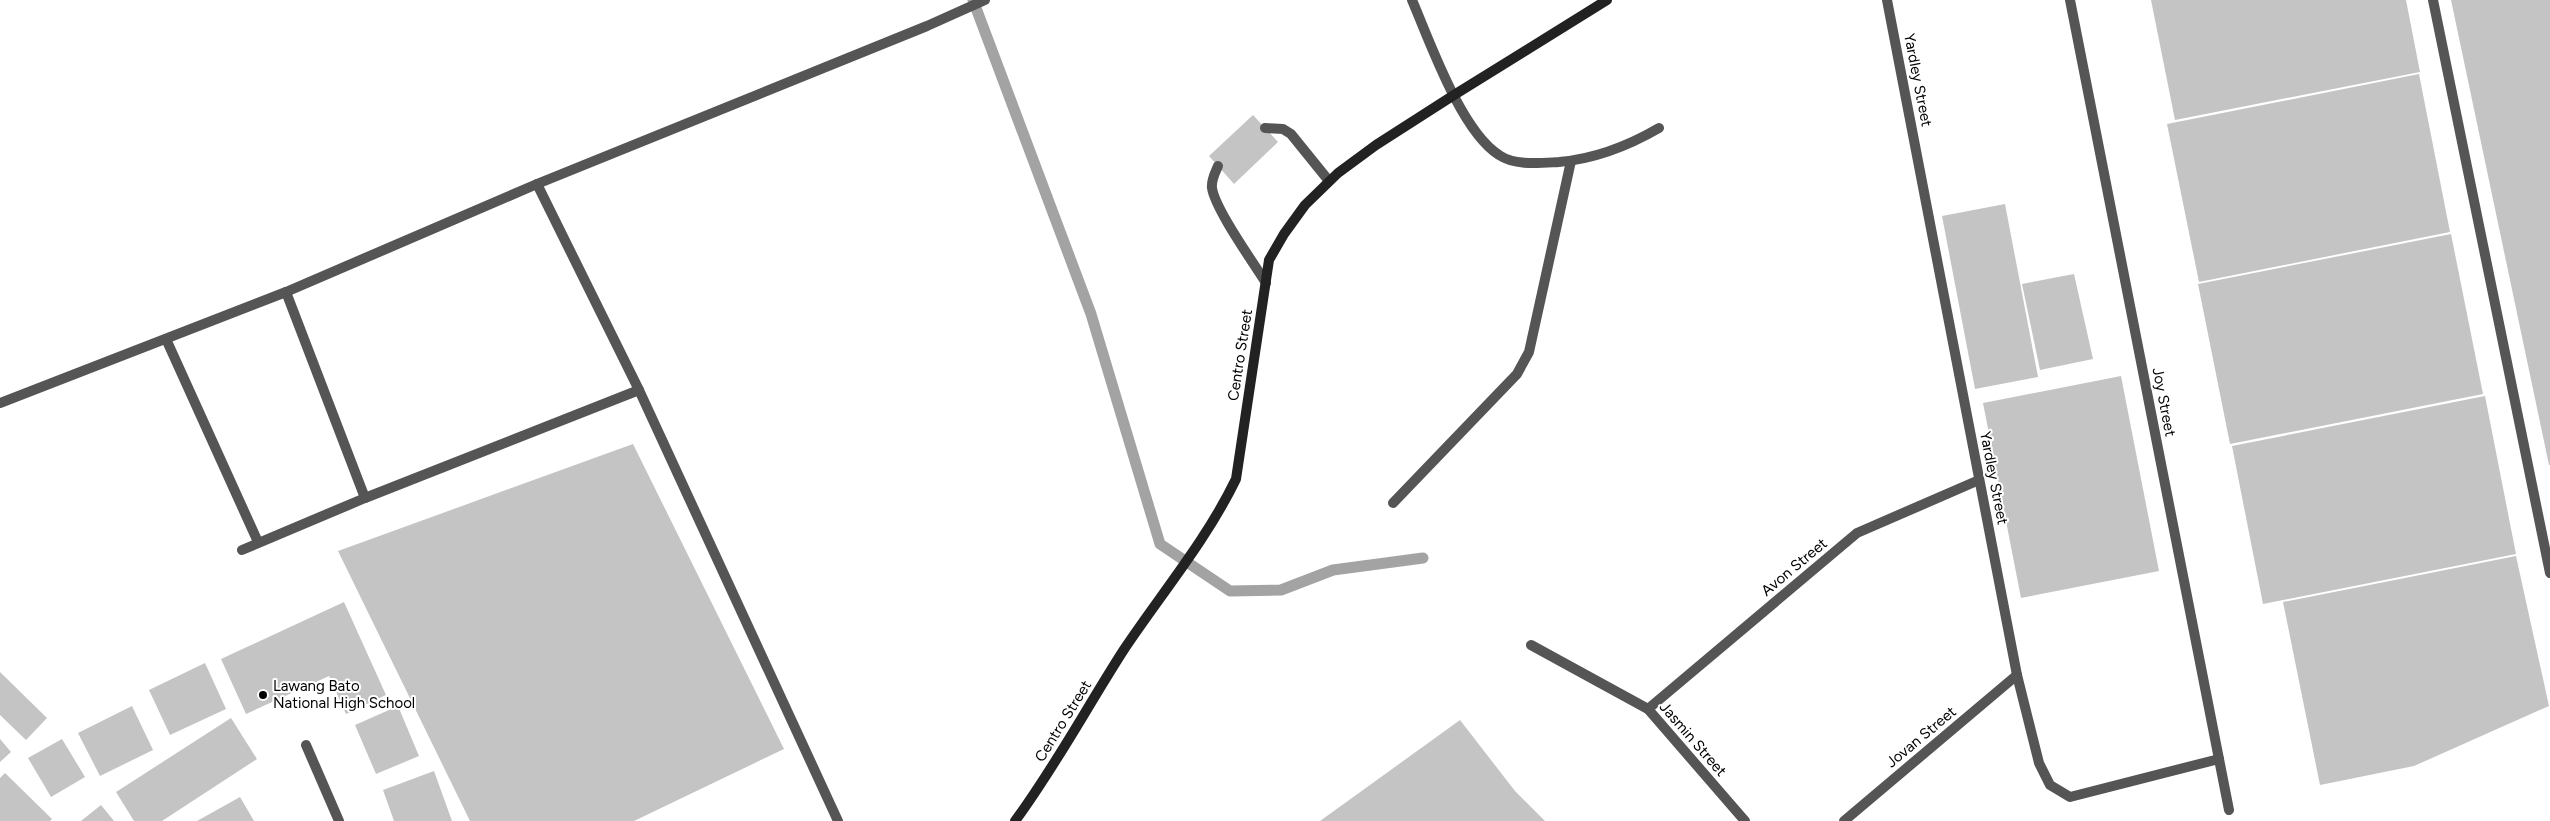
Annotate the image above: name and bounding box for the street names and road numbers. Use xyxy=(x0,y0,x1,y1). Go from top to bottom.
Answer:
street label: Yardley Street xyxy=(1900,32,1936,128)
street label: Centro Street xyxy=(1224,308,1256,402)
street label: Joy Street xyxy=(2149,366,2180,438)
street label: Yardley Street xyxy=(1976,430,2012,526)
street label: Avon Street xyxy=(1757,534,1831,600)
street label: Centro Street xyxy=(1031,677,1095,765)
street label: Jasmin Street xyxy=(1656,698,1730,780)
street label: Jovan Street xyxy=(1882,702,1960,771)

